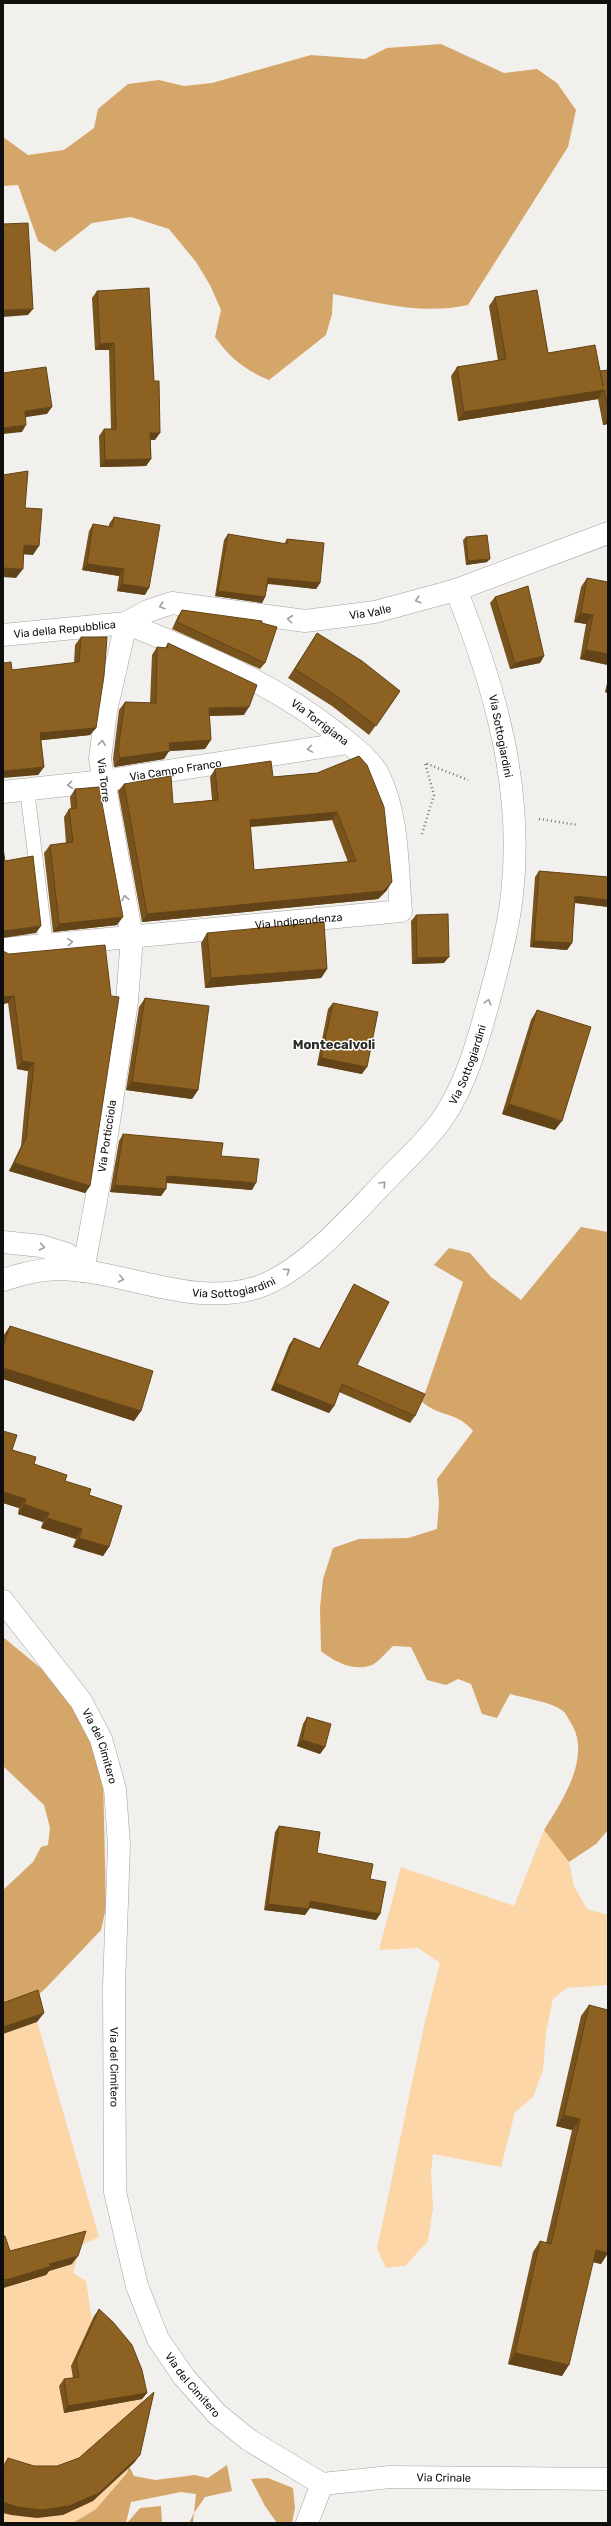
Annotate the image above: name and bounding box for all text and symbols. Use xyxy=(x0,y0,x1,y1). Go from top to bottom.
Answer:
one-way arrow xyxy=(415,595,422,604)
one-way arrow xyxy=(159,601,166,610)
street label: Via Valle xyxy=(348,602,393,622)
one-way arrow xyxy=(287,615,293,624)
street label: Via della Repubblica xyxy=(13,618,116,641)
street label: Via Sottogiardini xyxy=(486,693,515,779)
street label: Via Torrigiana xyxy=(288,696,351,748)
one-way arrow xyxy=(97,740,106,746)
one-way arrow xyxy=(306,744,313,753)
street label: Via Torre xyxy=(94,757,113,803)
street label: Via Campo Franco xyxy=(129,757,223,784)
one-way arrow xyxy=(67,780,73,789)
one-way arrow xyxy=(121,895,129,901)
street label: Via Indipendenza xyxy=(254,911,343,932)
one-way arrow xyxy=(67,938,73,947)
one-way arrow xyxy=(483,999,492,1006)
street label: Via Sottogiardini xyxy=(447,1023,489,1107)
district label: Montecalvoli xyxy=(293,1037,375,1052)
street label: Via Porticciola xyxy=(95,1099,119,1173)
one-way arrow xyxy=(378,1181,385,1189)
one-way arrow xyxy=(38,1242,45,1250)
one-way arrow xyxy=(282,1269,289,1276)
one-way arrow xyxy=(118,1275,124,1283)
street label: Via Sottogiardini xyxy=(192,1275,278,1301)
street label: Via del Cimitero xyxy=(79,1706,119,1785)
street label: Via del Cimitero xyxy=(107,2027,121,2107)
street label: Via del Cimitero xyxy=(162,2350,223,2420)
street label: Via Crinale xyxy=(417,2471,471,2485)

